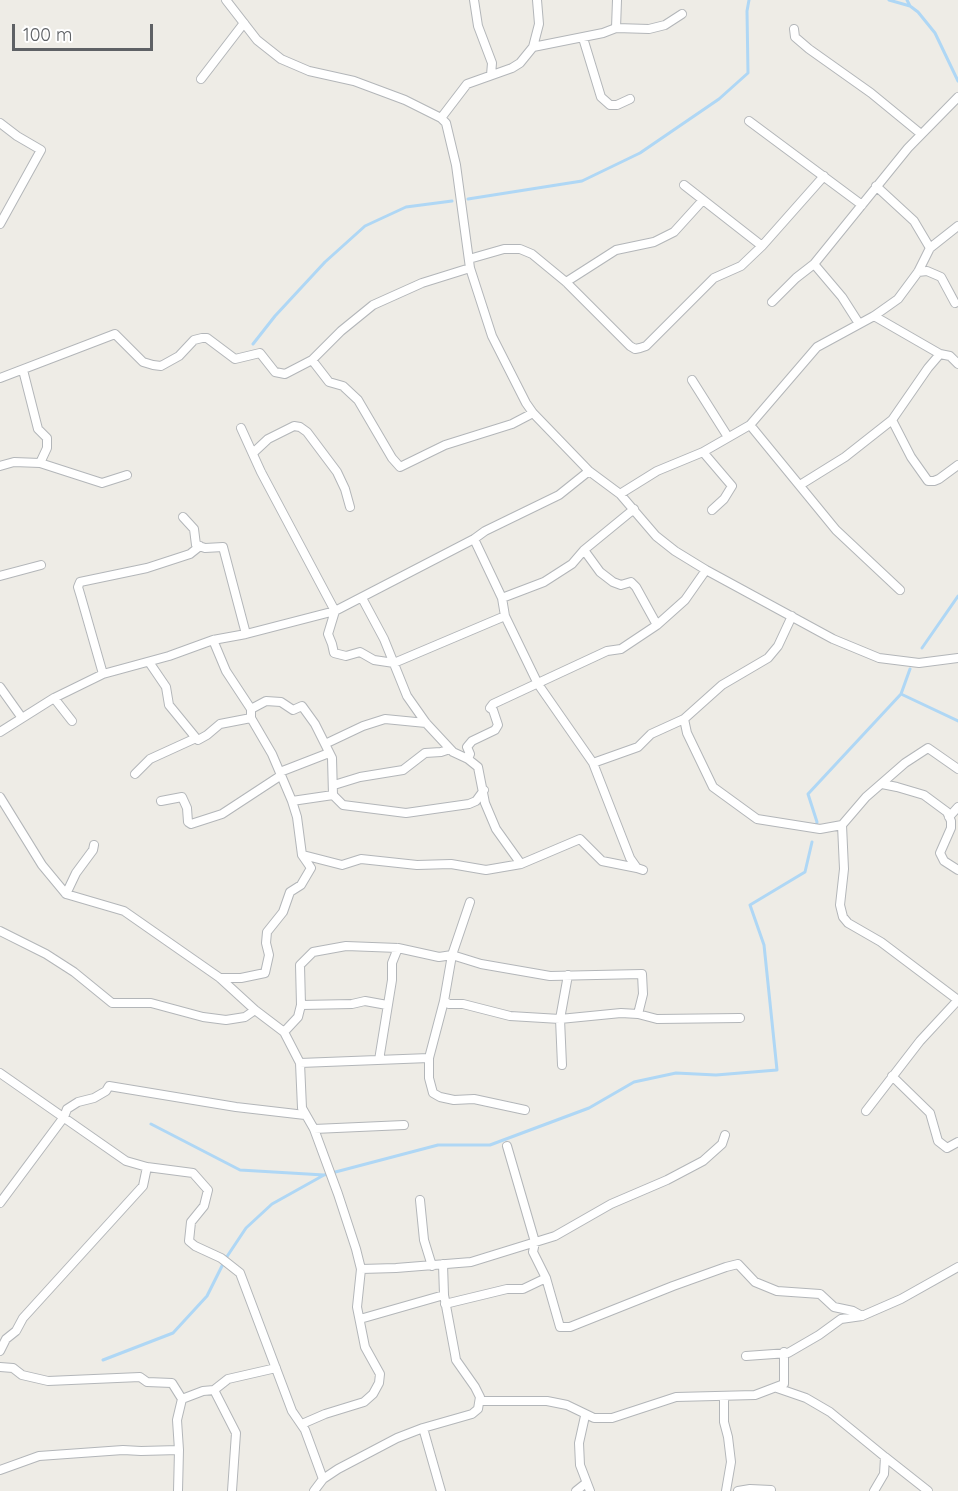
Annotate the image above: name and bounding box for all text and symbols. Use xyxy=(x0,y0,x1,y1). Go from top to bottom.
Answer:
scale bar xyxy=(15,12,156,50)
text: 100 m xyxy=(23,23,72,46)

